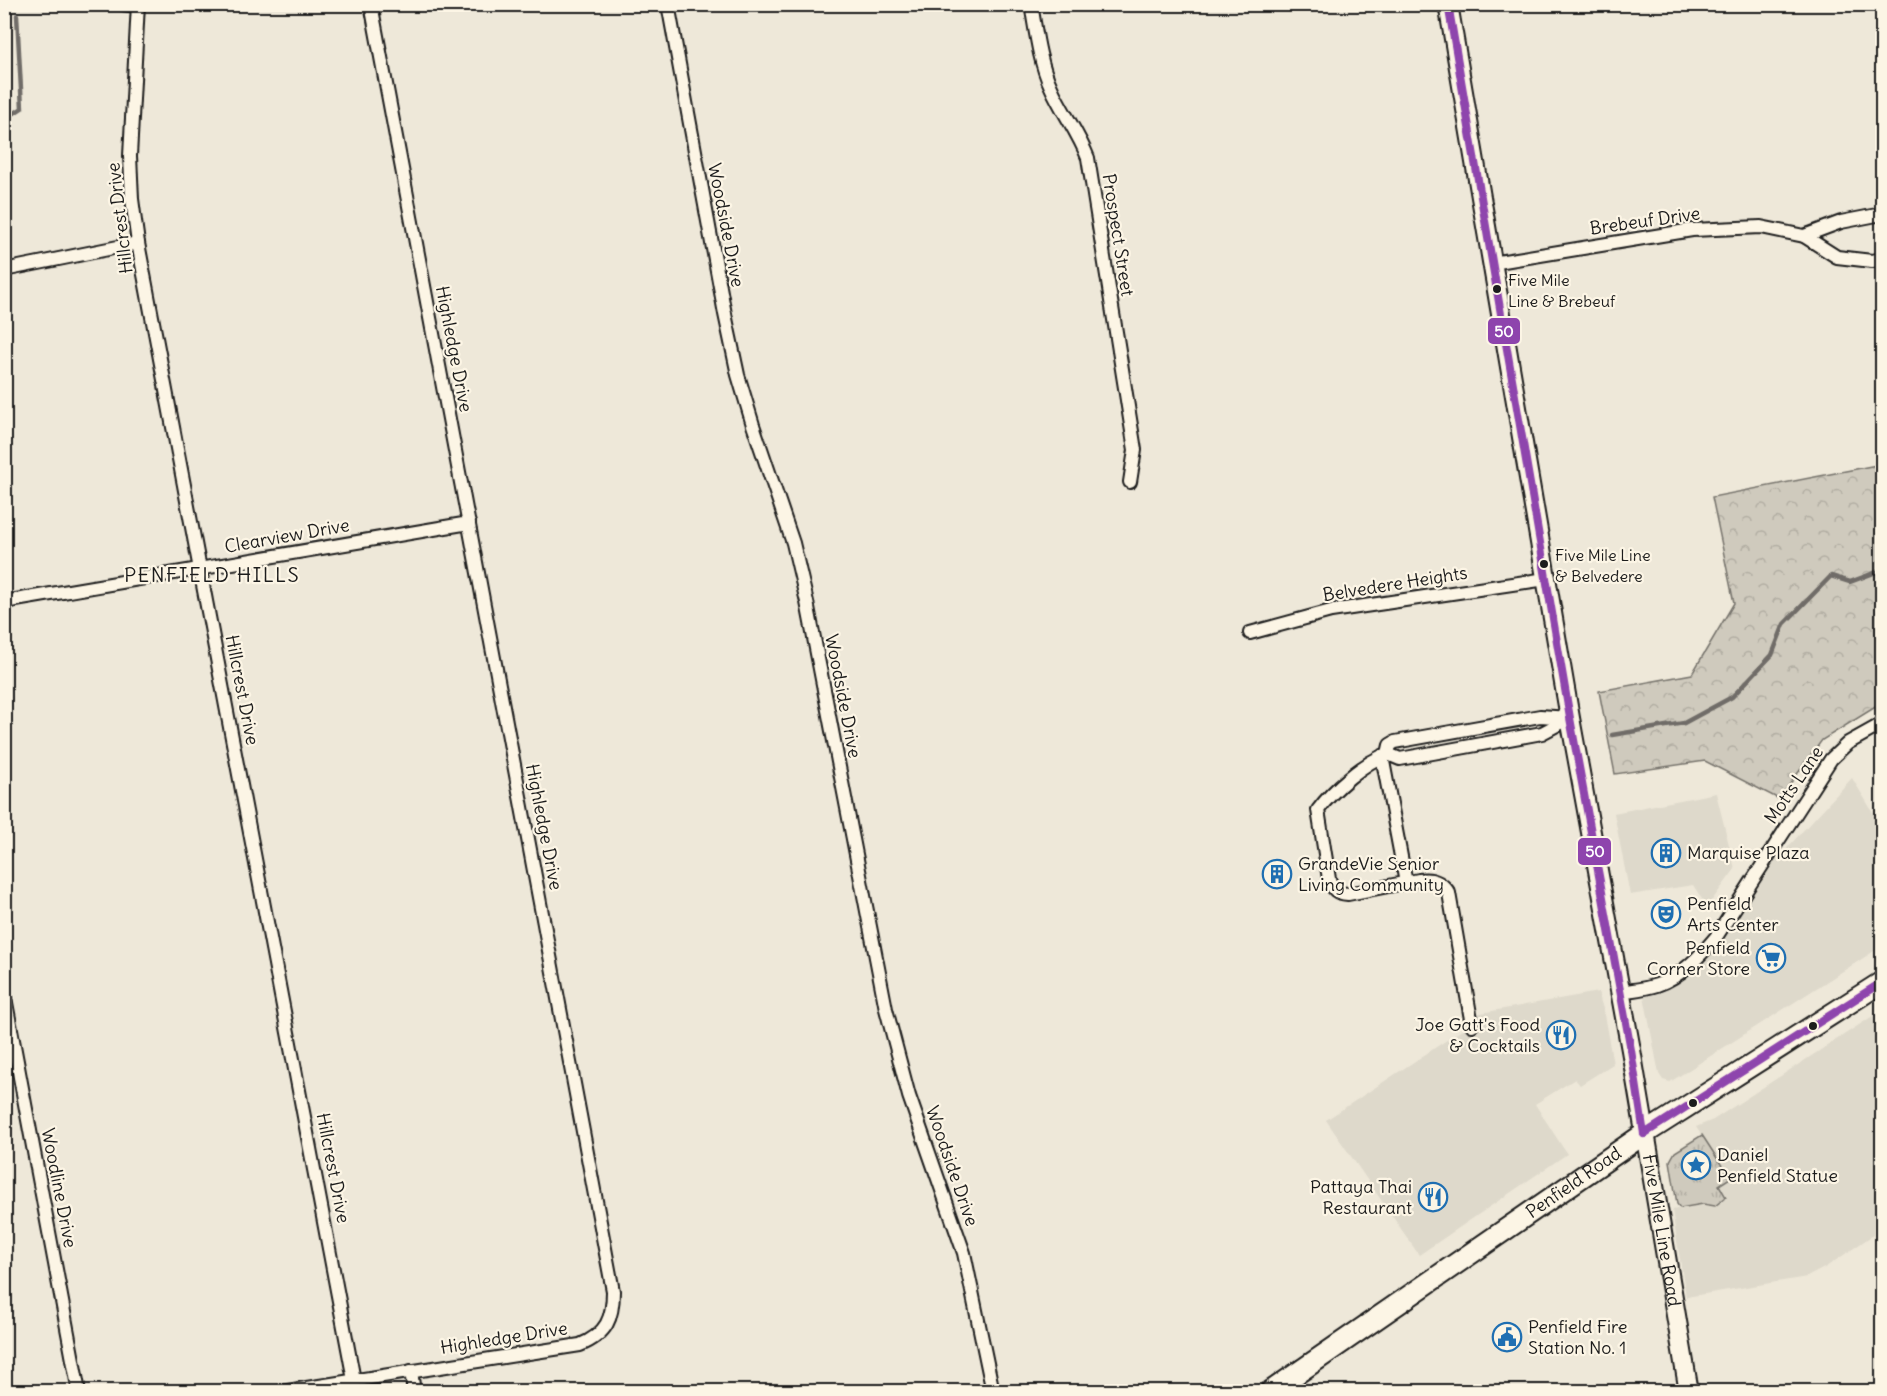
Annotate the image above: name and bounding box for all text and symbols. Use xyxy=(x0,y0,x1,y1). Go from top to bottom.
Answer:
street label: Hillcrest Drive xyxy=(101,161,138,275)
street label: Woodside Drive xyxy=(703,161,750,289)
street label: Prospect Street xyxy=(1097,172,1140,298)
street label: Brebeuf Drive xyxy=(1588,201,1702,240)
place label: Five Mile Line & Brebeuf xyxy=(1508,270,1616,311)
marker: Five Mile Line & Brebeuf xyxy=(1491,283,1503,295)
street label: Highledge Drive xyxy=(431,284,478,414)
line badge: 50 xyxy=(1487,317,1521,345)
text: 50 xyxy=(1494,321,1514,341)
street label: Clearview Drive xyxy=(223,513,351,558)
place label: Five Mile Line & Belvedere xyxy=(1555,545,1651,586)
marker: Five Mile Line & Belvedere xyxy=(1538,558,1550,570)
street label: Belvedere Heights xyxy=(1321,561,1469,606)
district label: PENFIELD HILLS xyxy=(124,562,300,587)
street label: Woodside Drive xyxy=(820,632,867,760)
street label: Hillcrest Drive xyxy=(221,633,264,747)
street label: Motts Lane xyxy=(1759,741,1828,828)
street label: Highledge Drive xyxy=(521,762,568,892)
line badge: 50 xyxy=(1577,837,1612,866)
building icon: Marquise Plaza xyxy=(1650,837,1682,869)
text: 50 xyxy=(1585,841,1605,861)
place label: Marquise Plaza xyxy=(1687,841,1809,864)
place label: GrandeVie Senior Living Community xyxy=(1298,852,1444,896)
building icon: GrandeVie Senior Living Community xyxy=(1261,858,1293,890)
place label: Penfield Arts Center xyxy=(1687,892,1779,936)
theatre icon: Penfield Arts Center xyxy=(1650,898,1682,930)
place label: Penfield Corner Store xyxy=(1647,936,1750,980)
supermarket icon: Penfield Corner Store xyxy=(1755,942,1787,974)
place label: Joe Gatt's Food & Cocktails xyxy=(1415,1013,1540,1057)
restaurant icon: Joe Gatt's Food & Cocktails xyxy=(1545,1019,1577,1051)
unlabelled marker xyxy=(1807,1020,1819,1032)
unlabelled marker xyxy=(1687,1097,1699,1109)
street label: Woodside Drive xyxy=(921,1103,984,1229)
street label: Hillcrest Drive xyxy=(312,1111,355,1225)
street label: Woodline Drive xyxy=(37,1126,82,1250)
street label: Penfield Road xyxy=(1521,1141,1626,1223)
place label: Daniel Penfield Statue xyxy=(1717,1143,1838,1187)
place icon: Daniel Penfield Statue xyxy=(1680,1149,1712,1181)
street label: Five Mile Line Road xyxy=(1638,1153,1686,1309)
place label: Pattaya Thai Restaurant xyxy=(1310,1175,1412,1219)
restaurant icon: Pattaya Thai Restaurant xyxy=(1417,1181,1449,1213)
place label: Penfield Fire Station No. 1 xyxy=(1528,1315,1627,1359)
street label: Highledge Drive xyxy=(439,1316,569,1359)
public building icon: Penfield Fire Station No. 1 xyxy=(1491,1321,1523,1353)

